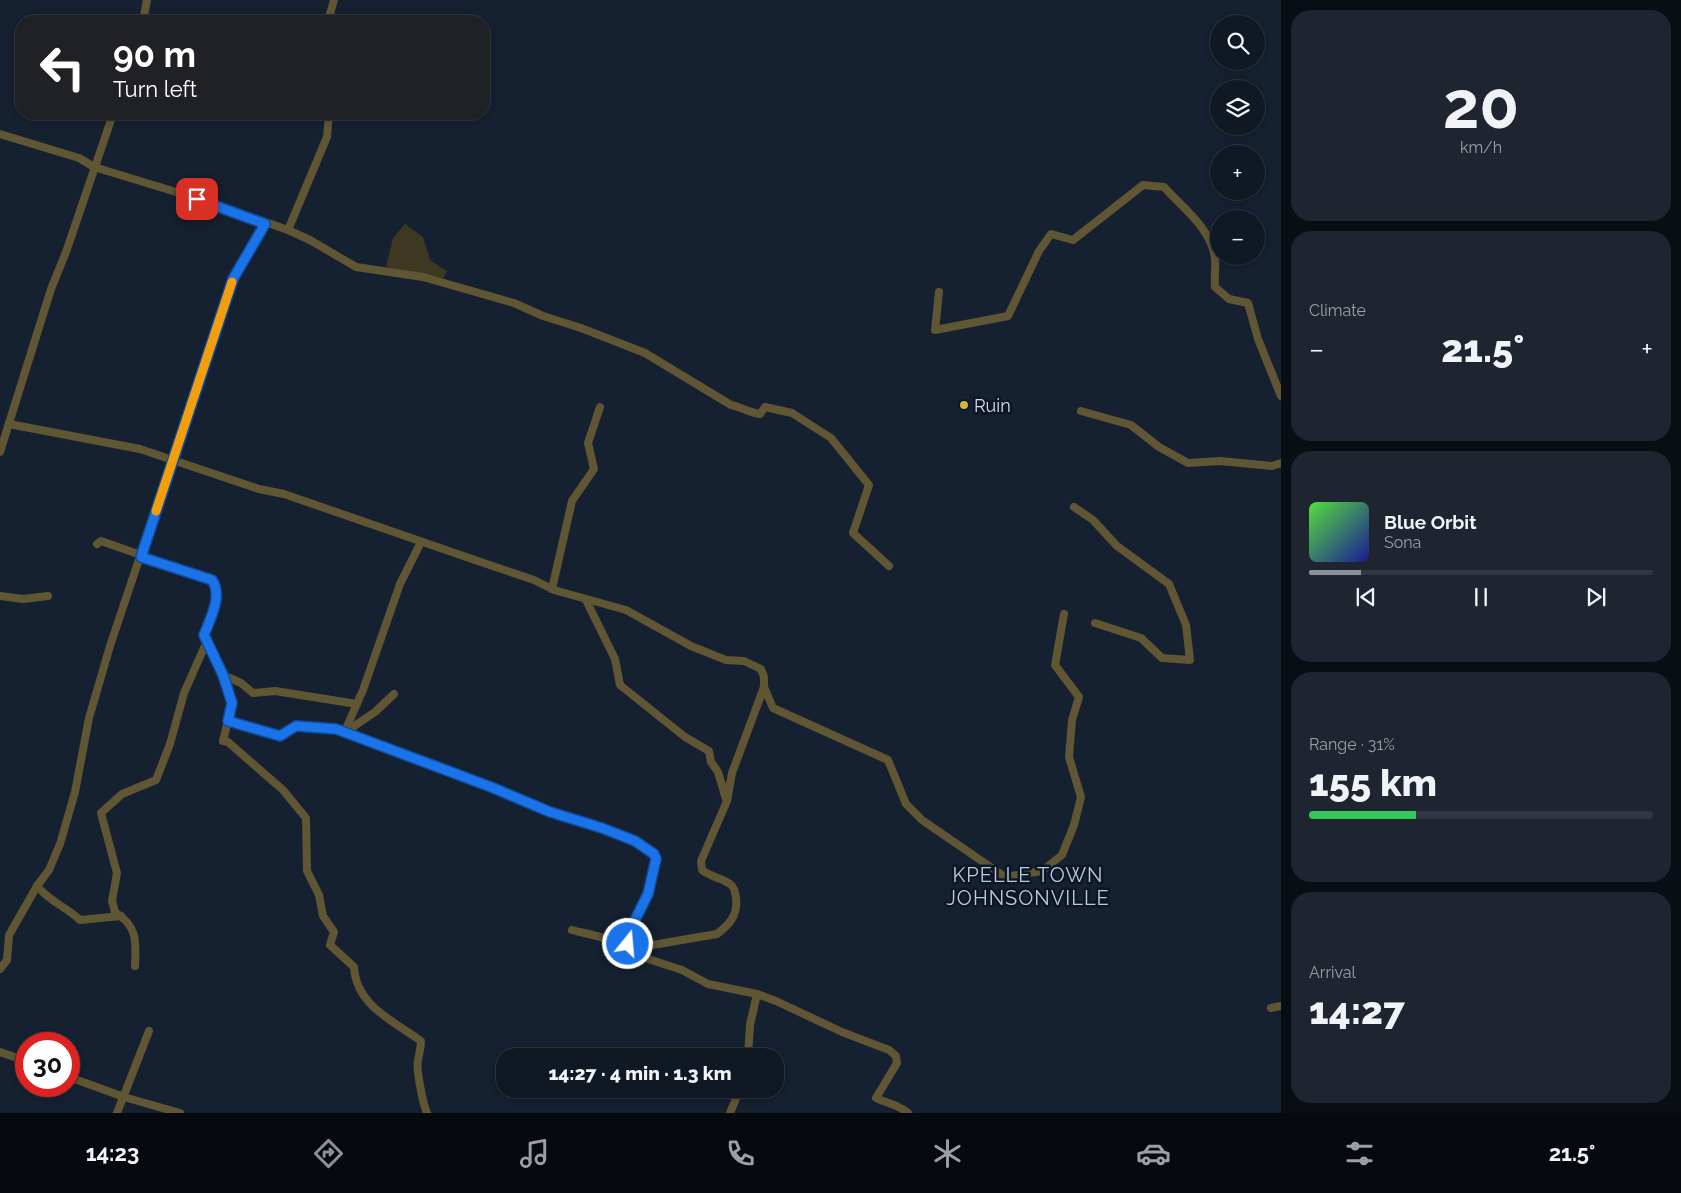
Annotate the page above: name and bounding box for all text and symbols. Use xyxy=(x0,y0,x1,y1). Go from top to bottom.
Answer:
map controls xyxy=(1210,15,1265,265)
button: search xyxy=(1210,15,1265,70)
text: 90 m xyxy=(113,34,196,75)
icon: left xyxy=(30,35,95,100)
text: 20 xyxy=(1443,67,1519,143)
text: Turn left xyxy=(113,76,197,102)
button: layers xyxy=(1210,80,1265,135)
text: km/h xyxy=(1460,138,1502,157)
button: + xyxy=(1210,145,1265,200)
pin xyxy=(176,178,218,220)
icon: arrive xyxy=(183,185,211,213)
button: − xyxy=(1210,210,1265,265)
text: Climate xyxy=(1309,301,1366,320)
text: 21.5° xyxy=(1441,326,1524,371)
text: − xyxy=(1309,333,1324,366)
text: + xyxy=(1641,333,1653,366)
place label: Ruin xyxy=(974,395,1011,416)
marker: Ruin xyxy=(958,399,970,411)
text: Blue Orbit xyxy=(1384,511,1476,533)
text: Sona xyxy=(1384,533,1421,552)
icon: previous xyxy=(1352,583,1380,611)
icon: pause xyxy=(1467,583,1495,611)
icon: next xyxy=(1582,583,1610,611)
text: Range · 31% xyxy=(1309,735,1395,754)
text: 155 km xyxy=(1309,760,1437,805)
district label: KPELLE TOWN JOHNSONVILLE xyxy=(946,863,1110,910)
position arrow xyxy=(601,917,653,969)
text: Arrival xyxy=(1309,963,1356,982)
text: 14:27 xyxy=(1309,988,1405,1033)
speed limit sign: 30 xyxy=(15,1032,80,1097)
text: 14:27 · 4 min · 1.3 km xyxy=(549,1062,731,1084)
icon: directions xyxy=(311,1136,346,1171)
icon: music xyxy=(517,1136,552,1171)
icon: phone xyxy=(723,1136,758,1171)
icon: climate xyxy=(930,1136,965,1171)
icon: car xyxy=(1136,1136,1171,1171)
icon: filters xyxy=(1342,1136,1377,1171)
text: 14:23 xyxy=(86,1140,139,1166)
text: 21.5° xyxy=(1549,1140,1595,1166)

